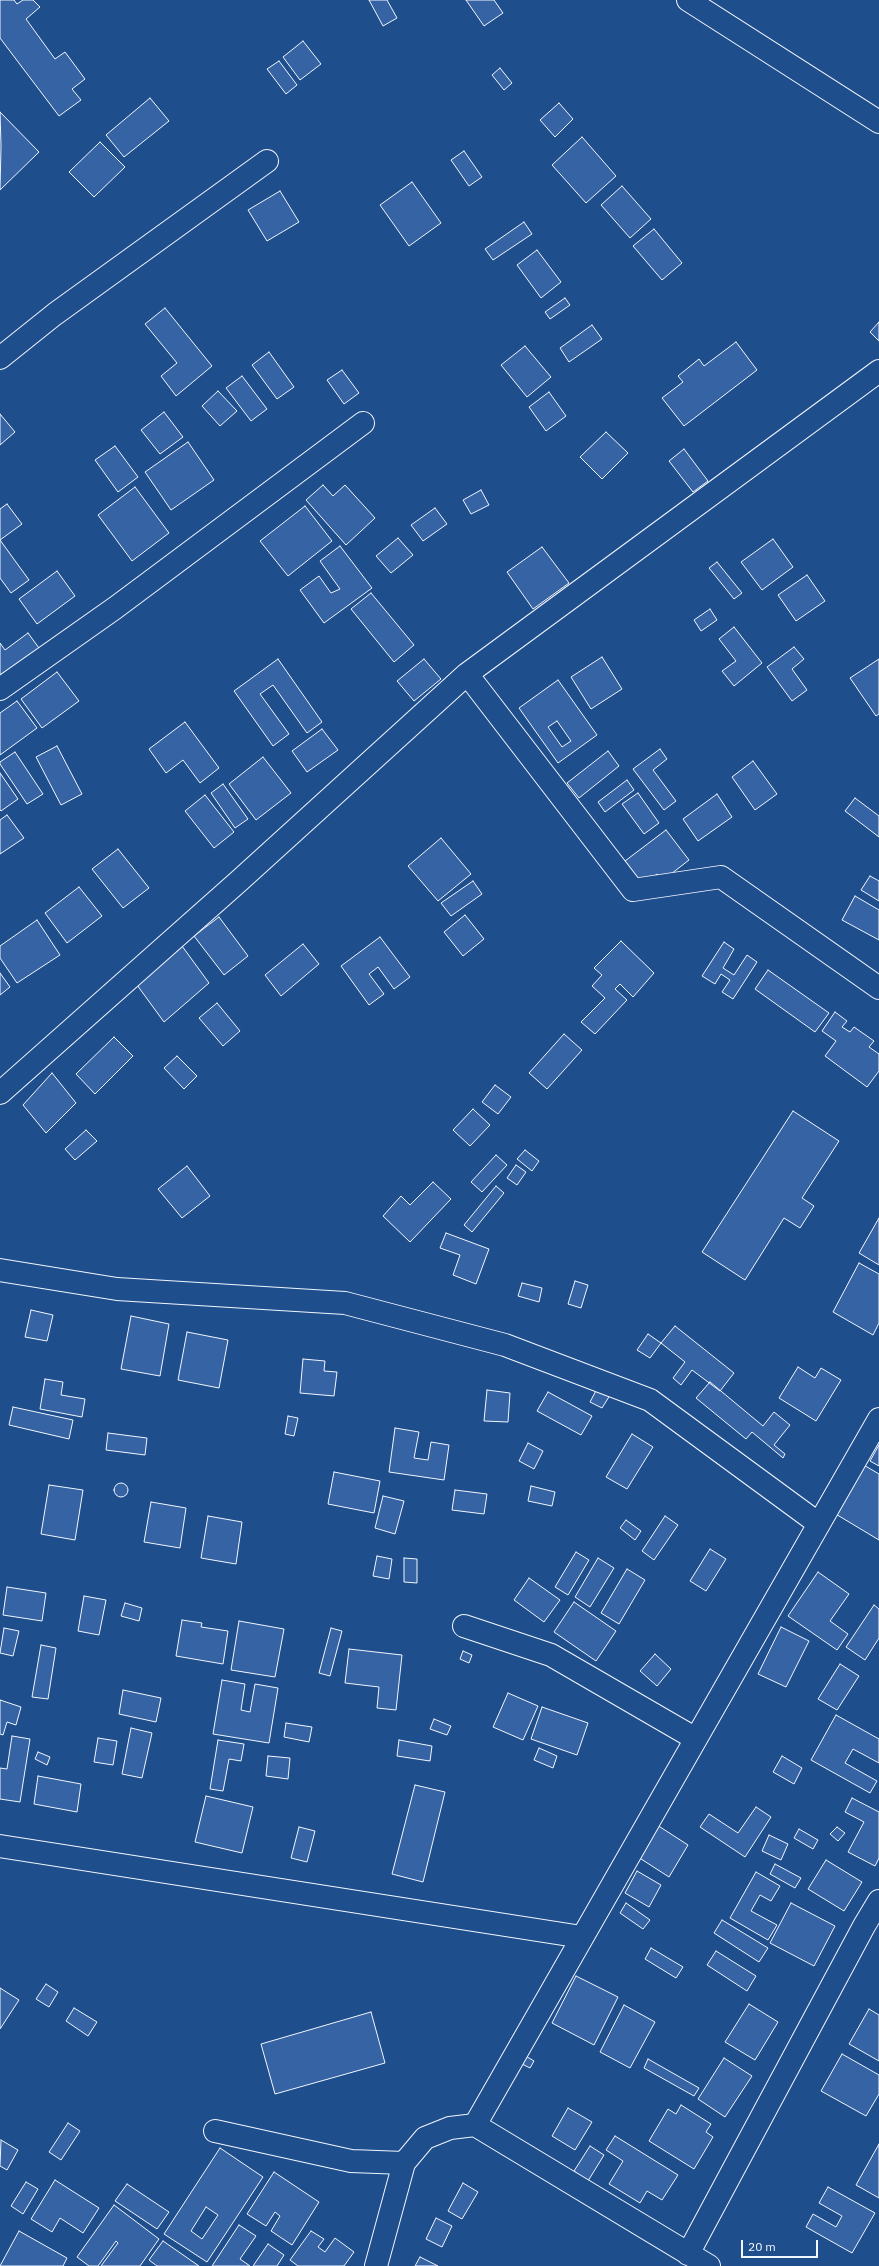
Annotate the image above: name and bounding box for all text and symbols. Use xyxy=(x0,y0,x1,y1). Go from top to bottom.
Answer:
scale bar xyxy=(743,2232,820,2258)
text: 20 m xyxy=(748,2239,776,2254)

